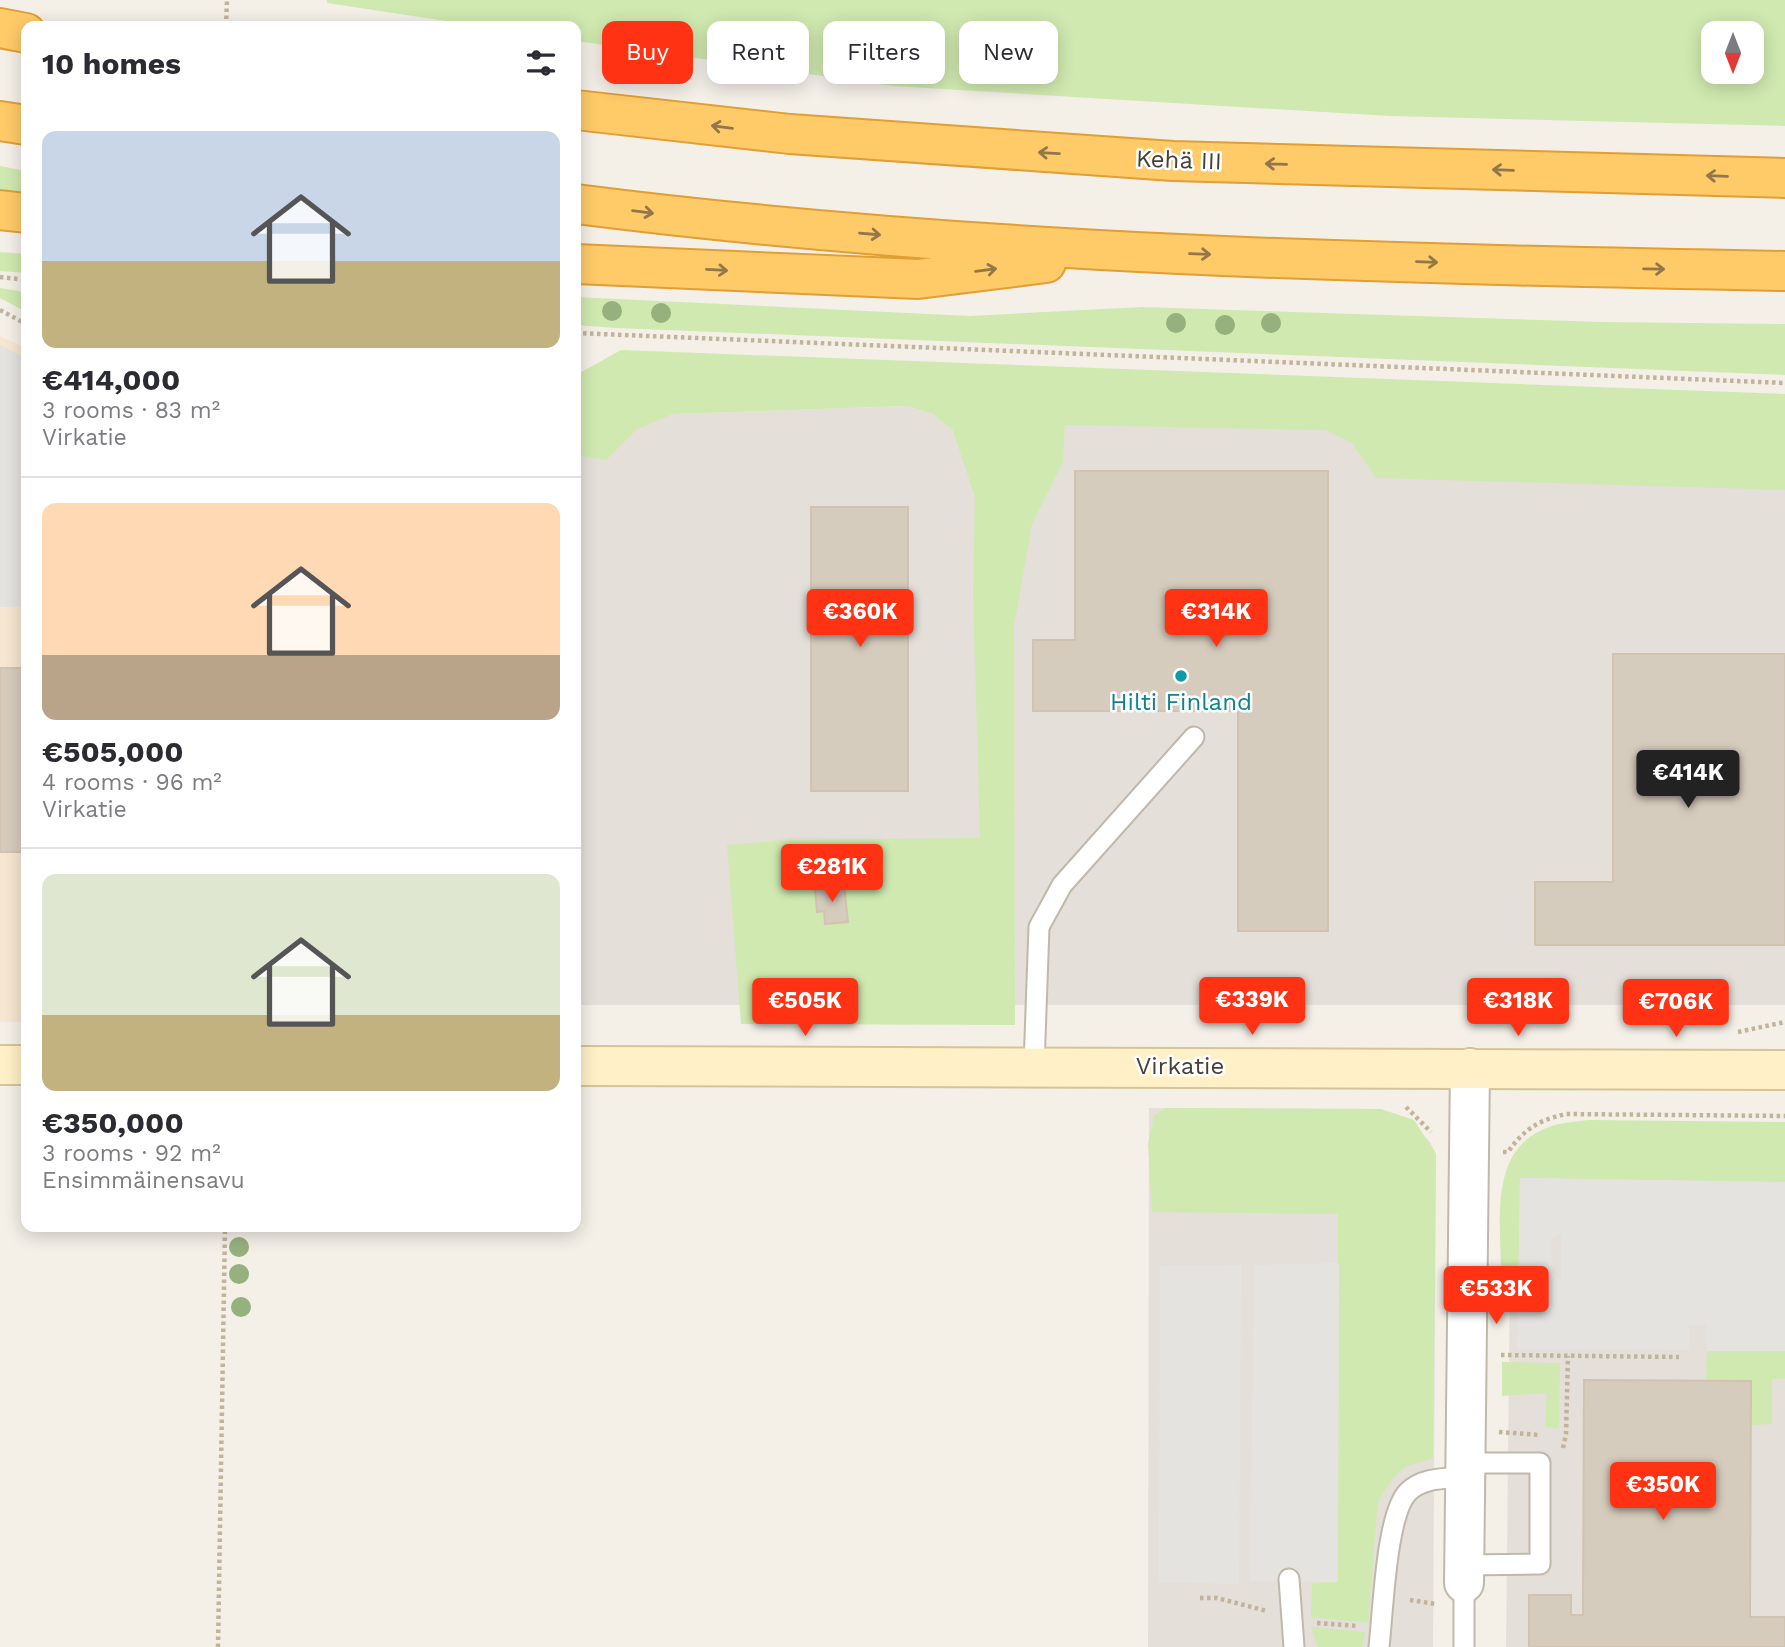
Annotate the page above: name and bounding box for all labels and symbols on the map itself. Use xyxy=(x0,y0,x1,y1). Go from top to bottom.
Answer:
north arrow xyxy=(1701,21,1764,84)
one-way arrow xyxy=(711,120,734,133)
street label: Kehä III xyxy=(1136,145,1222,175)
one-way arrow xyxy=(1038,147,1061,160)
one-way arrow xyxy=(1265,157,1288,170)
one-way arrow xyxy=(1492,163,1515,177)
one-way arrow xyxy=(1706,169,1729,183)
one-way arrow xyxy=(632,206,654,219)
one-way arrow xyxy=(858,228,881,241)
one-way arrow xyxy=(1188,247,1211,260)
one-way arrow xyxy=(1415,255,1438,269)
one-way arrow xyxy=(1643,262,1666,276)
one-way arrow xyxy=(706,264,729,277)
one-way arrow xyxy=(974,264,997,277)
pin: €360K xyxy=(811,590,909,649)
pin: €314K xyxy=(1167,590,1265,649)
marker: Hilti Finland xyxy=(1173,668,1189,684)
place label: Hilti Finland xyxy=(1110,688,1252,716)
pin: €414K xyxy=(1639,750,1737,810)
pin: €281K xyxy=(783,844,881,904)
pin: €505K xyxy=(756,978,854,1038)
pin: €339K xyxy=(1203,978,1301,1037)
pin: €318K xyxy=(1469,978,1567,1038)
pin: €706K xyxy=(1627,979,1725,1039)
street label: Virkatie xyxy=(1136,1052,1224,1080)
pin: €533K xyxy=(1447,1266,1545,1326)
pin: €350K xyxy=(1614,1462,1712,1522)

